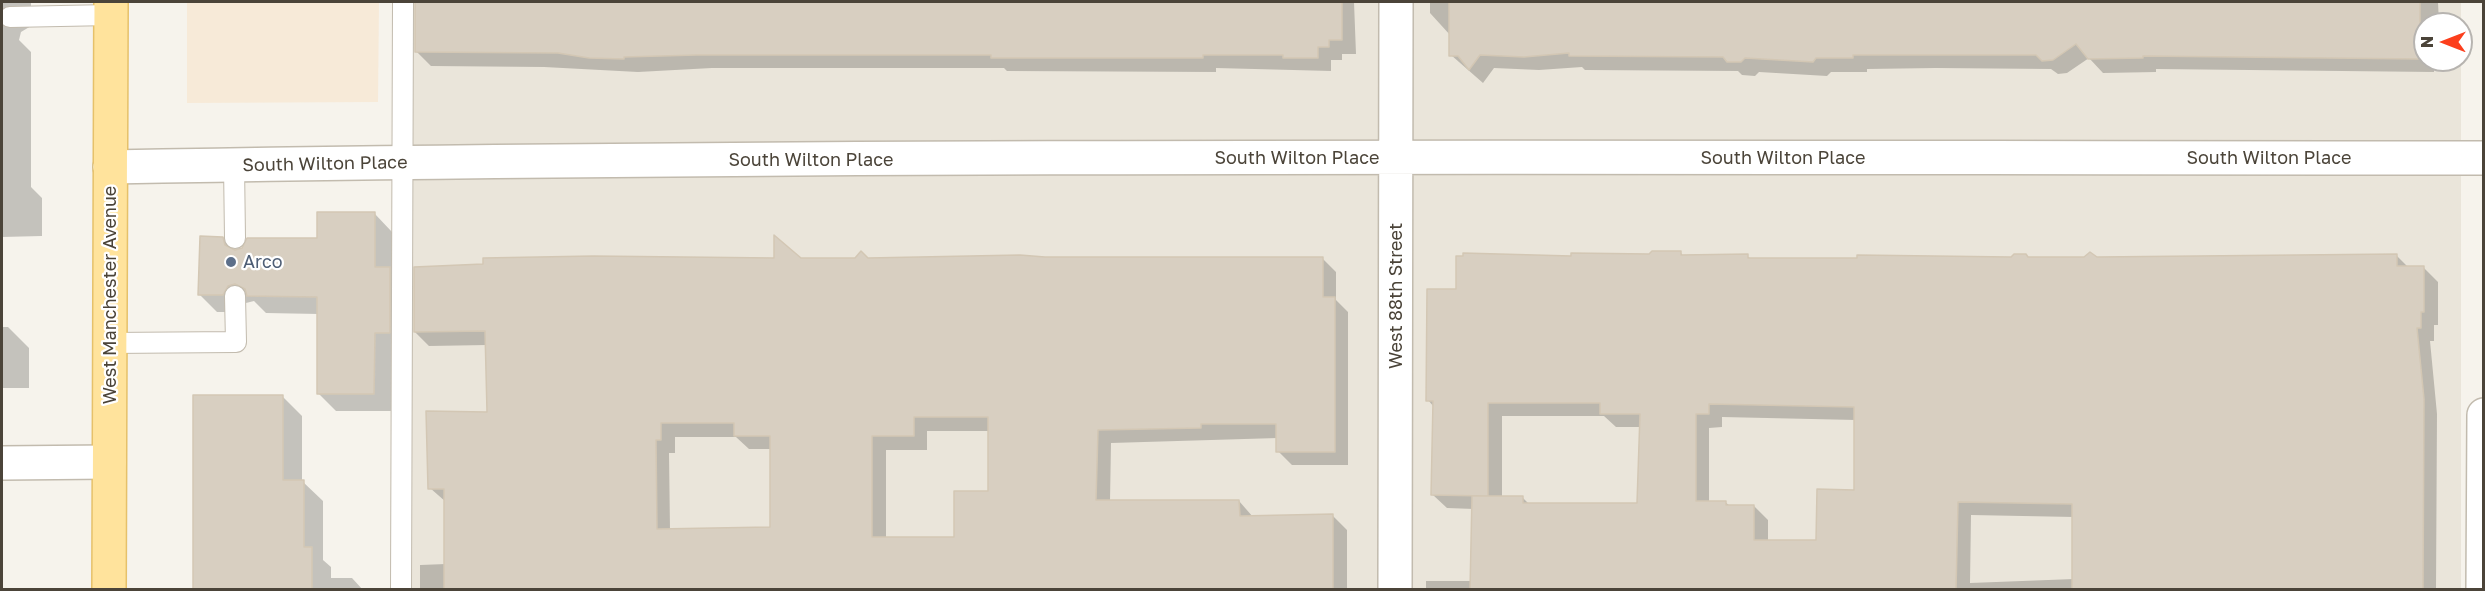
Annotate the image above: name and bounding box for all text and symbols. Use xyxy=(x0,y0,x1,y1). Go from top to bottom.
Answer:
north arrow xyxy=(2413,12,2473,72)
text: N xyxy=(2417,36,2437,48)
street label: South Wilton Place xyxy=(1214,147,1380,169)
street label: South Wilton Place xyxy=(1700,147,1866,169)
street label: South Wilton Place xyxy=(2186,147,2352,169)
street label: South Wilton Place xyxy=(728,149,894,171)
street label: South Wilton Place xyxy=(242,152,408,176)
street label: West Manchester Avenue xyxy=(99,186,121,404)
street label: West 88th Street xyxy=(1385,223,1407,369)
place label: Arco xyxy=(243,251,283,273)
marker: Arco xyxy=(224,255,238,269)

